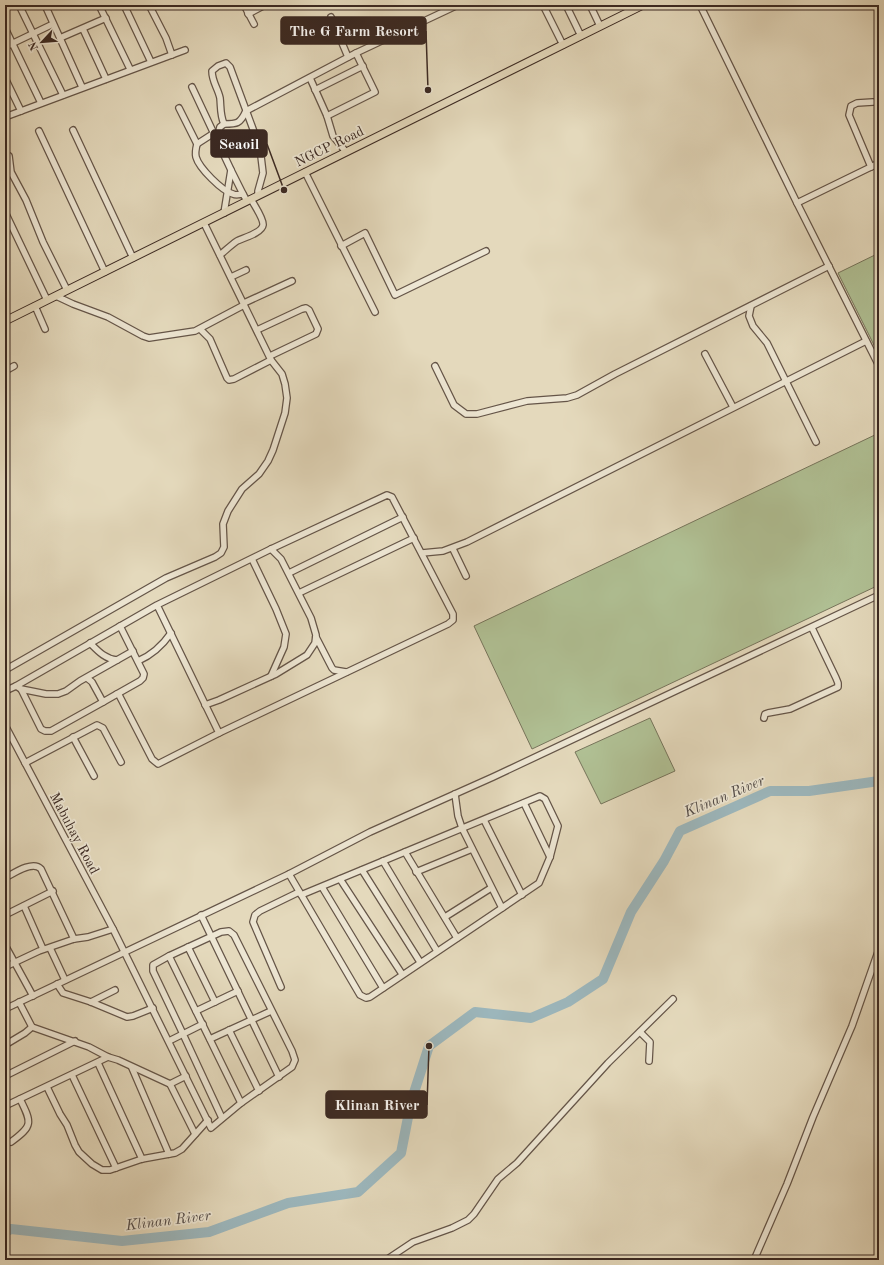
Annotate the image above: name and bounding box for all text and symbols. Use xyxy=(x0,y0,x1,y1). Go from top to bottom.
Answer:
callout: The G Farm Resort xyxy=(281,17,426,44)
north arrow xyxy=(22,22,62,62)
text: The G Farm Resort xyxy=(289,25,419,40)
text: N xyxy=(27,39,41,52)
street label: NGCP Road xyxy=(293,124,366,170)
callout: Seaoil xyxy=(211,130,267,157)
text: Seaoil xyxy=(219,138,260,153)
water label: Klinan River xyxy=(681,774,767,821)
street label: Mabuhay Road xyxy=(47,790,101,877)
callout: Klinan River xyxy=(326,1091,427,1118)
text: Klinan River xyxy=(334,1099,420,1114)
water label: Klinan River xyxy=(124,1209,212,1234)

